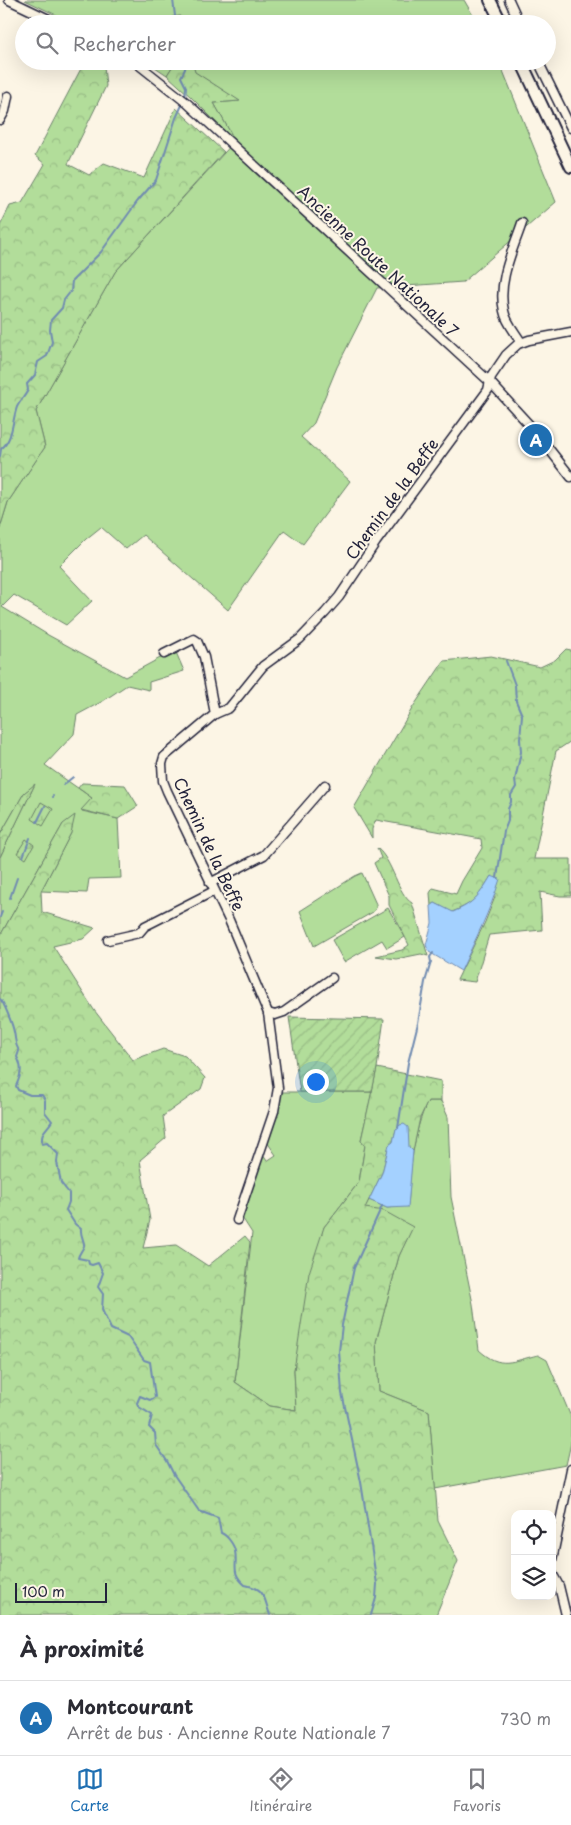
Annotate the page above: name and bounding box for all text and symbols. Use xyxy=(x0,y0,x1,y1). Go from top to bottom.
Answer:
search box xyxy=(15,15,556,70)
icon: search xyxy=(33,29,61,57)
text: Rechercher xyxy=(73,29,176,57)
street label: Ancienne Route Nationale 7 xyxy=(293,179,465,342)
pin: A xyxy=(520,421,552,459)
street label: Chemin de la Beffe xyxy=(339,433,443,564)
street label: Chemin de la Beffe xyxy=(168,773,251,914)
your location xyxy=(303,1069,329,1095)
map controls xyxy=(511,1510,556,1600)
button: locate xyxy=(511,1510,556,1555)
button: layers xyxy=(511,1555,556,1600)
scale bar xyxy=(15,1580,108,1603)
text: 100 m xyxy=(22,1581,65,1602)
text: À proximité xyxy=(20,1632,144,1664)
text: Montcourant xyxy=(67,1692,193,1720)
text: A xyxy=(30,1706,42,1730)
text: 730 m xyxy=(500,1706,551,1730)
text: Arrêt de bus · Ancienne Route Nationale 7 xyxy=(67,1720,390,1744)
tab: Carte xyxy=(70,1765,109,1816)
tab: Itinéraire xyxy=(249,1765,312,1816)
tab: Favoris xyxy=(453,1765,501,1816)

